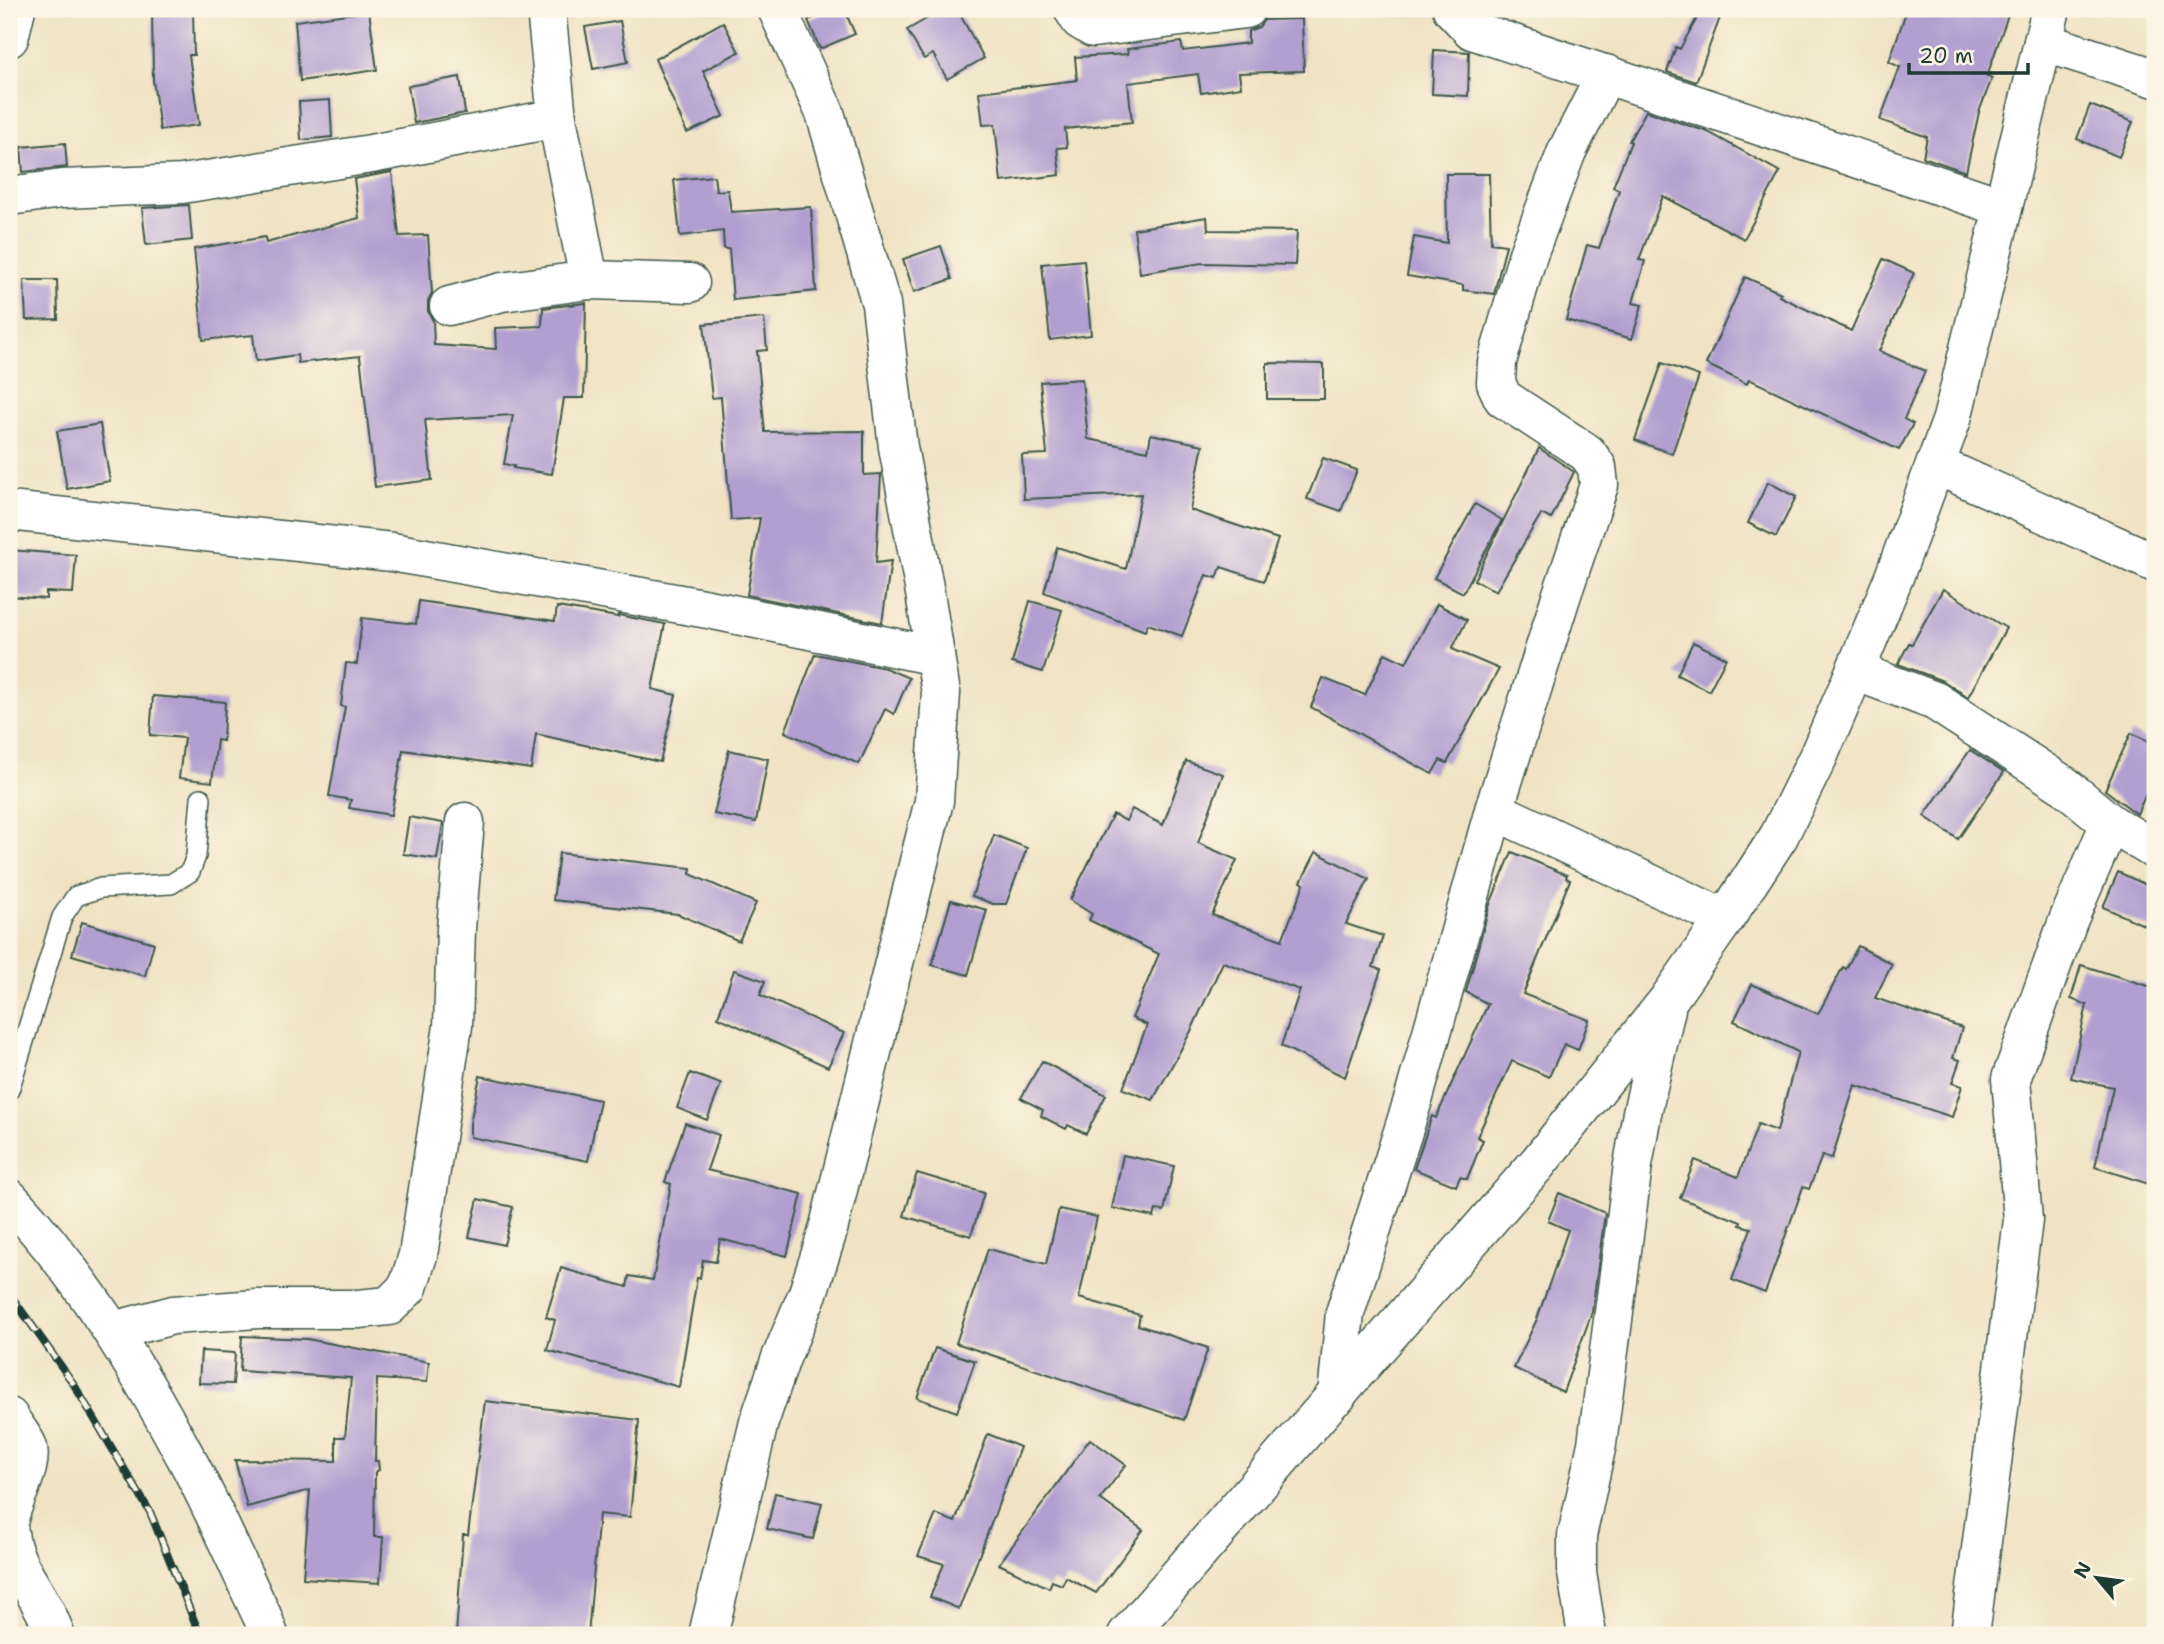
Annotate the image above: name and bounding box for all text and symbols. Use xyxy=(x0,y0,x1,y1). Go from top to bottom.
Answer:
scale bar xyxy=(1909,32,2028,76)
text: 20 m xyxy=(1919,42,1973,70)
north arrow xyxy=(2062,1542,2132,1612)
text: N xyxy=(2068,1557,2097,1583)

